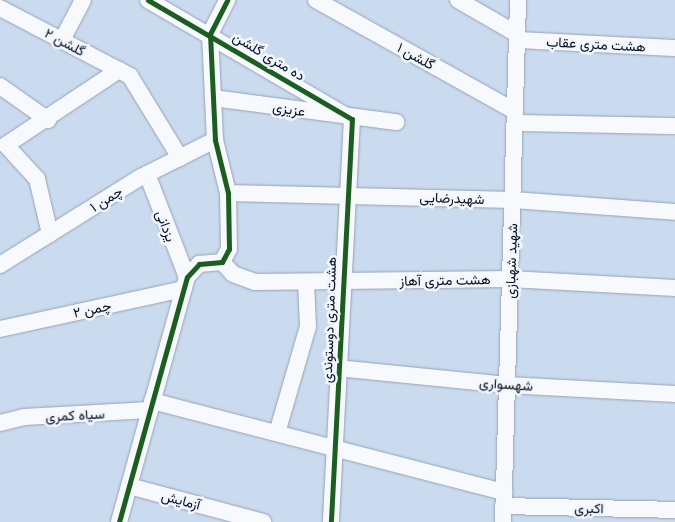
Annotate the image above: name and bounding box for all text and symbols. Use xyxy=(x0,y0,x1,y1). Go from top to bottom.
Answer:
street label: گلشن ۲ xyxy=(42,24,88,60)
street label: ده متری گلشن xyxy=(230,28,308,84)
street label: هشت متری عقاب xyxy=(546,33,646,55)
street label: گلشن ۱ xyxy=(394,39,438,73)
street label: عزیزی xyxy=(271,98,307,120)
street label: چمن ۱ xyxy=(87,183,125,215)
street label: شهیدرضایی xyxy=(419,188,485,208)
street label: یزدانی xyxy=(153,208,179,244)
street label: شهید شهبازی xyxy=(501,223,521,299)
street label: هشت متری دوستوندی xyxy=(318,257,340,383)
street label: هشت متری آهاز xyxy=(399,271,491,289)
street label: چمن ۲ xyxy=(71,297,113,321)
street label: شهسواری xyxy=(478,374,534,394)
street label: سیاه کمری xyxy=(45,405,105,425)
street label: آزمایش xyxy=(160,487,202,513)
street label: اکبری xyxy=(574,499,604,517)

